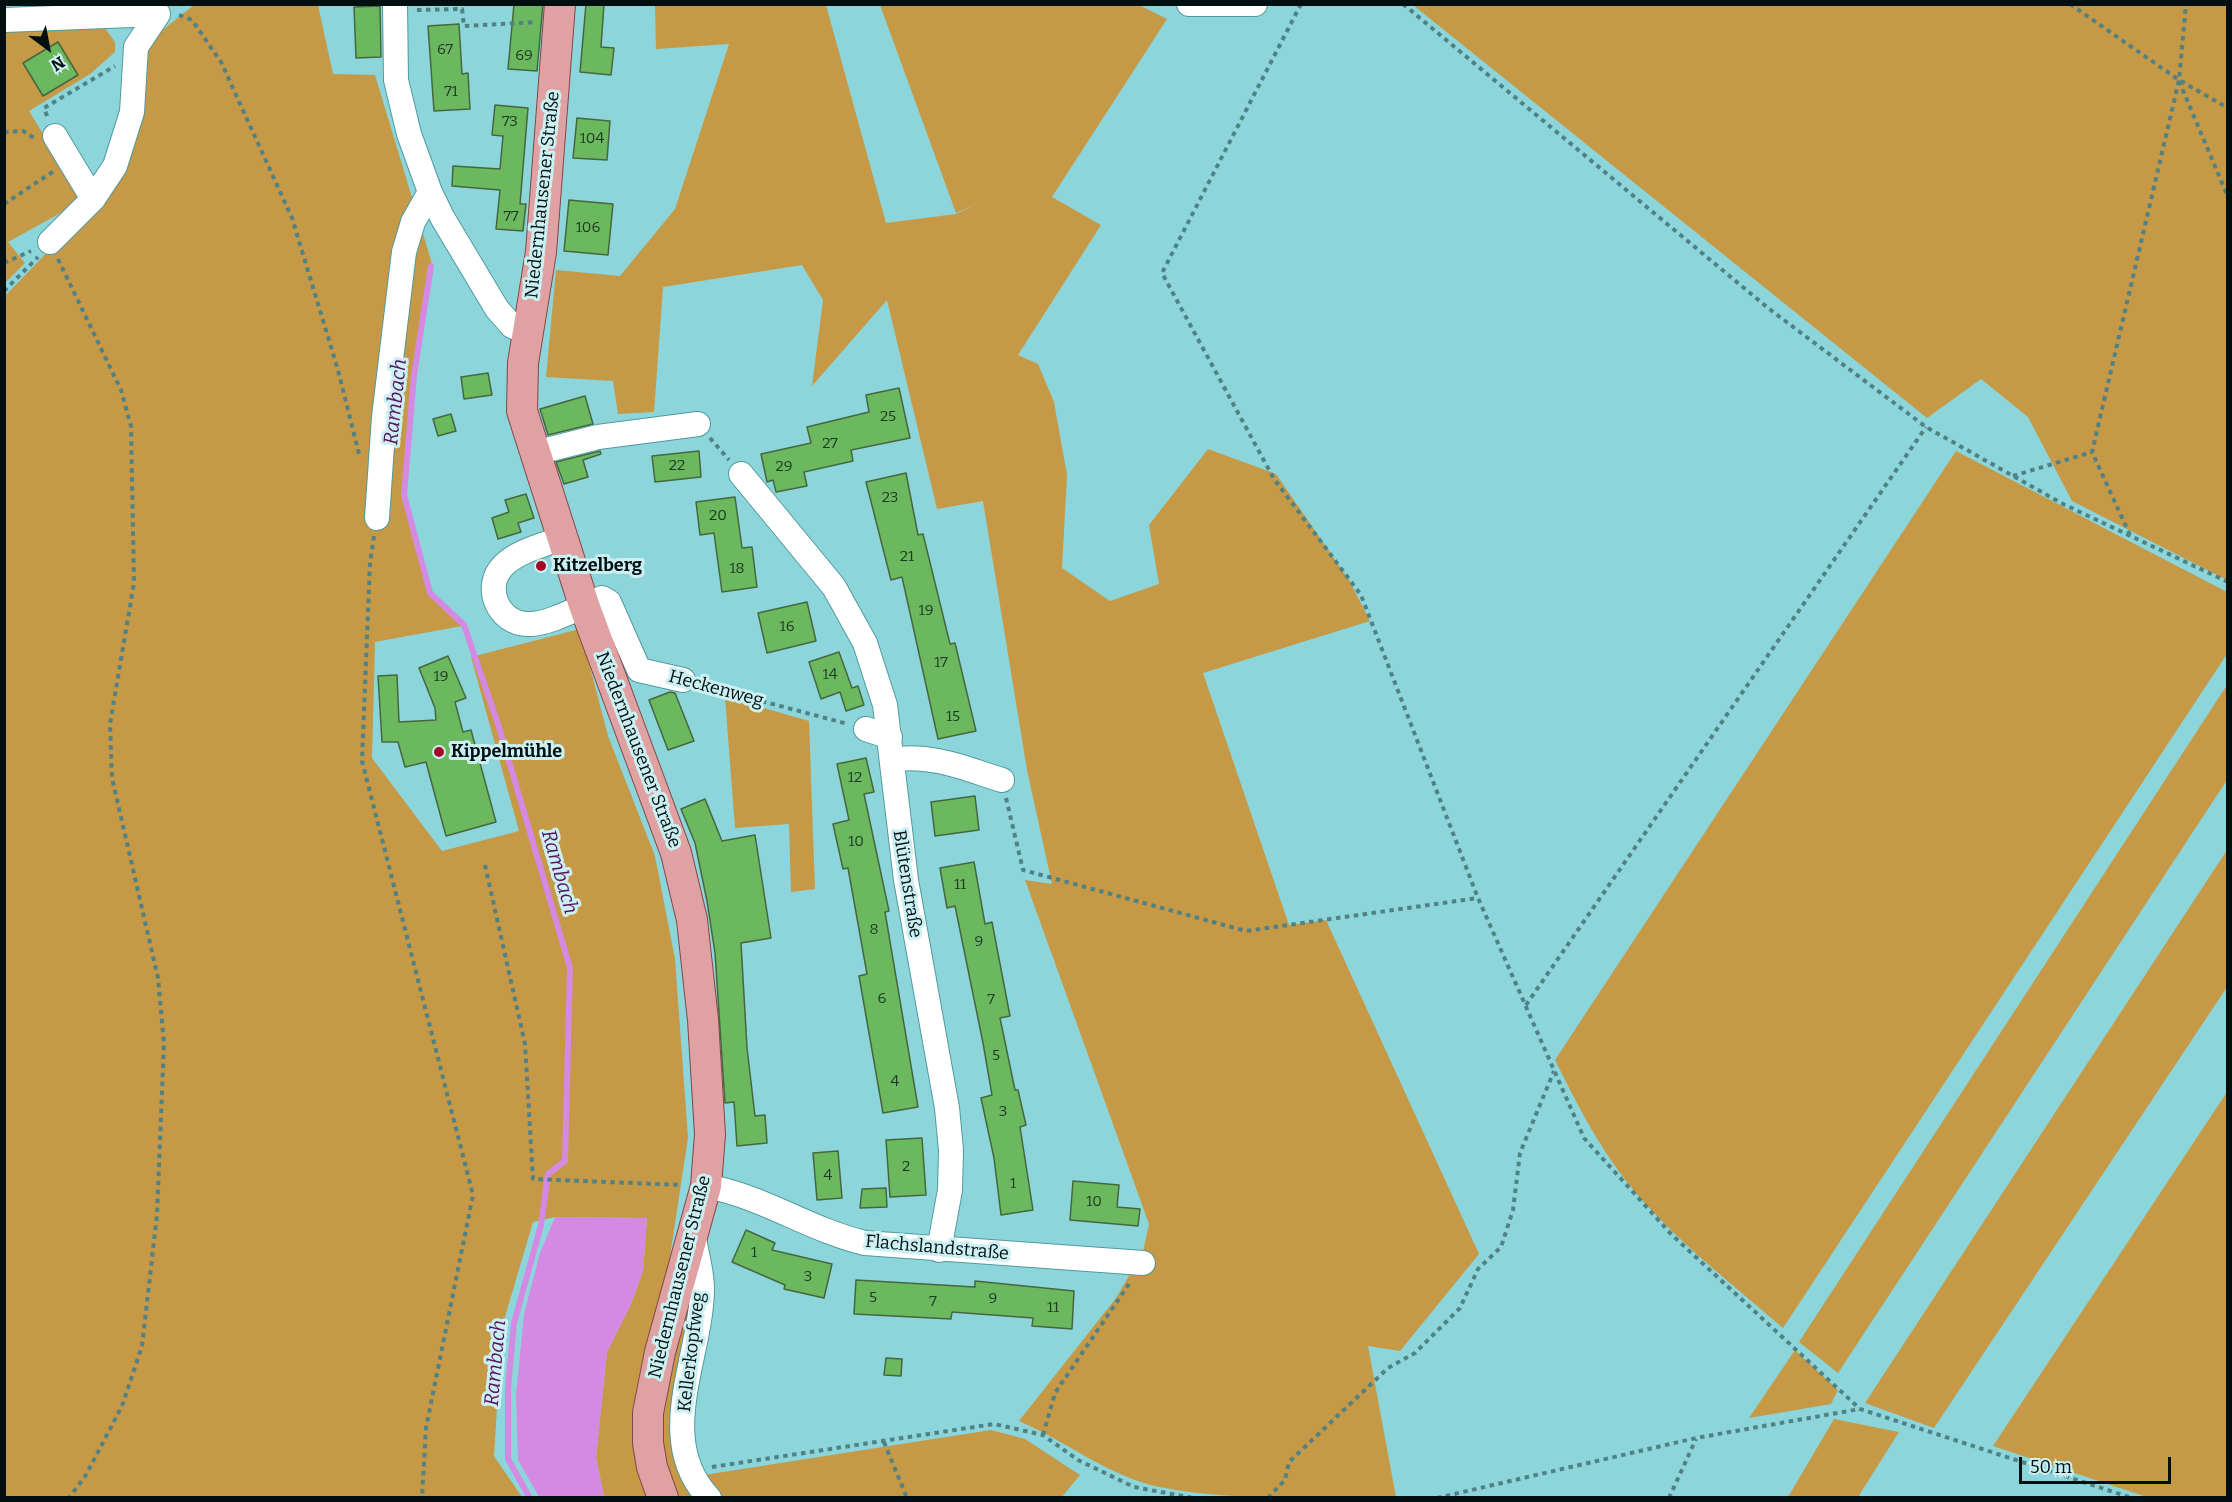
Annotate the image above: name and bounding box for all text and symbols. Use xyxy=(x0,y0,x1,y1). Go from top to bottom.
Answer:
north arrow xyxy=(18,18,78,78)
house number: 67 xyxy=(437,41,453,59)
house number: 69 xyxy=(515,47,533,65)
text: N xyxy=(48,52,68,75)
house number: 71 xyxy=(444,83,458,101)
street label: Niedernhausener Straße xyxy=(521,90,565,300)
house number: 73 xyxy=(502,113,518,131)
house number: 104 xyxy=(580,130,604,148)
house number: 77 xyxy=(503,208,519,226)
house number: 106 xyxy=(576,219,600,237)
water label: Rambach xyxy=(380,358,412,446)
house number: 25 xyxy=(880,408,896,426)
house number: 27 xyxy=(822,435,838,453)
house number: 22 xyxy=(669,457,685,475)
house number: 29 xyxy=(776,458,792,476)
house number: 23 xyxy=(882,489,898,507)
house number: 20 xyxy=(709,507,727,525)
house number: 21 xyxy=(900,548,914,566)
place label: Kitzelberg xyxy=(553,555,642,577)
marker: Kitzelberg xyxy=(534,559,548,573)
house number: 18 xyxy=(729,560,745,578)
house number: 19 xyxy=(919,602,933,620)
house number: 16 xyxy=(780,618,794,636)
street label: Niedernhausener Straße xyxy=(591,649,685,851)
house number: 17 xyxy=(934,654,948,672)
street label: Heckenweg xyxy=(666,666,766,712)
house number: 14 xyxy=(823,666,837,684)
house number: 19 xyxy=(434,668,448,686)
house number: 15 xyxy=(946,708,960,726)
place label: Kippelmühle xyxy=(451,741,562,763)
marker: Kippelmühle xyxy=(432,745,446,759)
house number: 12 xyxy=(848,769,862,787)
water label: Rambach xyxy=(536,827,582,917)
street label: Blütenstraße xyxy=(888,828,926,940)
house number: 10 xyxy=(848,833,864,851)
house number: 11 xyxy=(954,876,966,894)
house number: 8 xyxy=(869,921,879,939)
house number: 9 xyxy=(975,933,983,951)
house number: 6 xyxy=(878,990,886,1008)
house number: 7 xyxy=(987,991,995,1009)
house number: 5 xyxy=(992,1047,1000,1065)
house number: 4 xyxy=(891,1073,899,1091)
house number: 3 xyxy=(999,1103,1007,1121)
house number: 2 xyxy=(902,1158,910,1176)
house number: 4 xyxy=(824,1167,832,1185)
street label: Niedernhausener Straße xyxy=(644,1173,716,1381)
house number: 1 xyxy=(1010,1175,1016,1193)
house number: 10 xyxy=(1086,1193,1102,1211)
street label: Flachslandstraße xyxy=(864,1231,1010,1265)
house number: 1 xyxy=(751,1244,757,1262)
house number: 3 xyxy=(804,1268,812,1286)
house number: 5 xyxy=(869,1289,877,1307)
house number: 9 xyxy=(989,1290,997,1308)
street label: Kellerkopfweg xyxy=(674,1291,710,1413)
house number: 7 xyxy=(929,1293,937,1311)
house number: 11 xyxy=(1047,1299,1059,1317)
water label: Rambach xyxy=(480,1319,512,1407)
scale bar xyxy=(2022,1445,2174,1483)
text: 50 m xyxy=(2030,1456,2072,1478)

